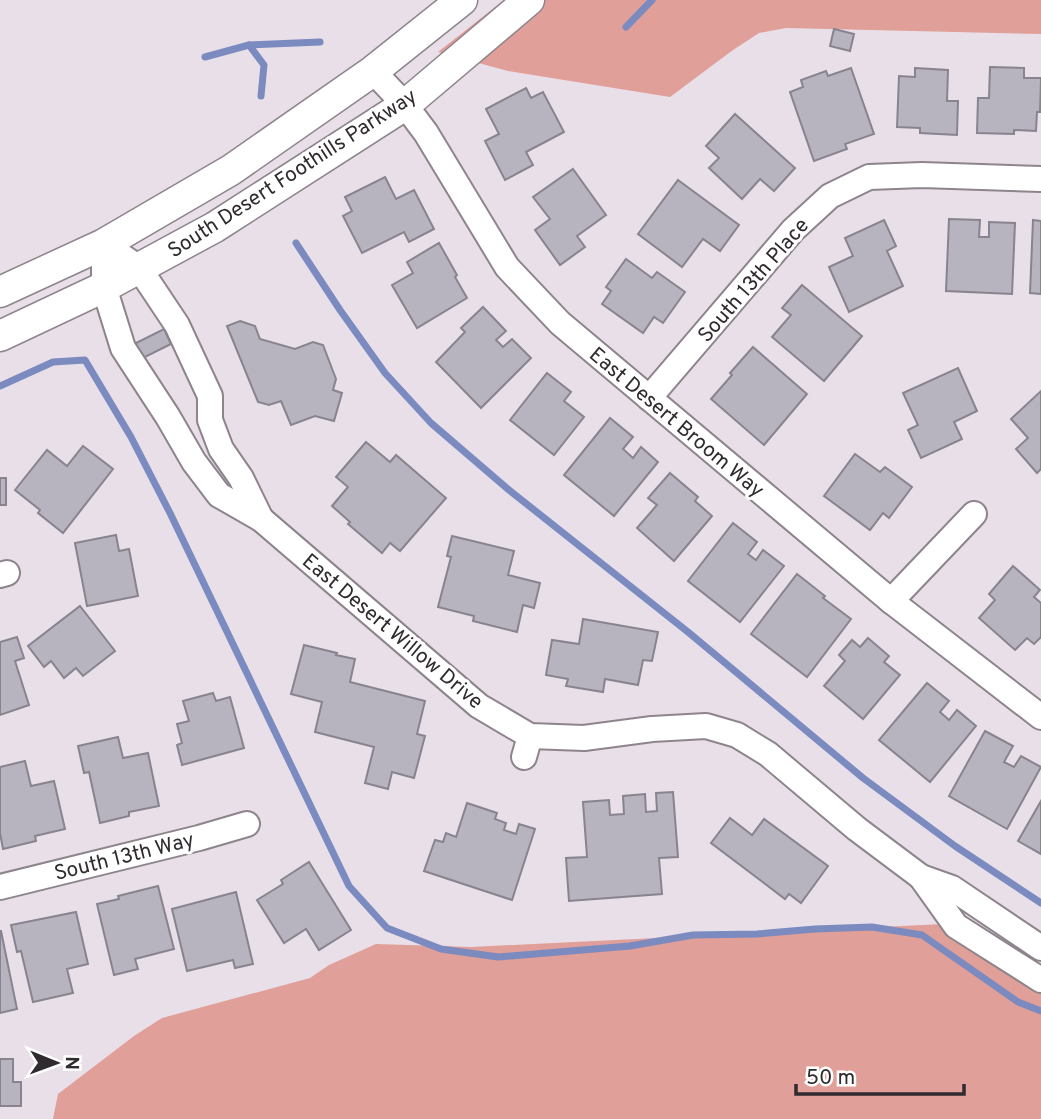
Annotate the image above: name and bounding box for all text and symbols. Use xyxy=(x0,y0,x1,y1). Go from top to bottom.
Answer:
street label: South Desert Foothills Parkway xyxy=(163,83,423,265)
street label: South 13th Place xyxy=(693,213,816,349)
street label: East Desert Broom Way xyxy=(583,342,769,504)
street label: East Desert Willow Drive xyxy=(296,548,488,716)
street label: South 13th Way xyxy=(52,827,197,888)
north arrow xyxy=(21,1028,91,1098)
scale bar xyxy=(796,1052,964,1096)
text: N xyxy=(59,1056,83,1070)
text: 50 m xyxy=(806,1065,855,1092)

